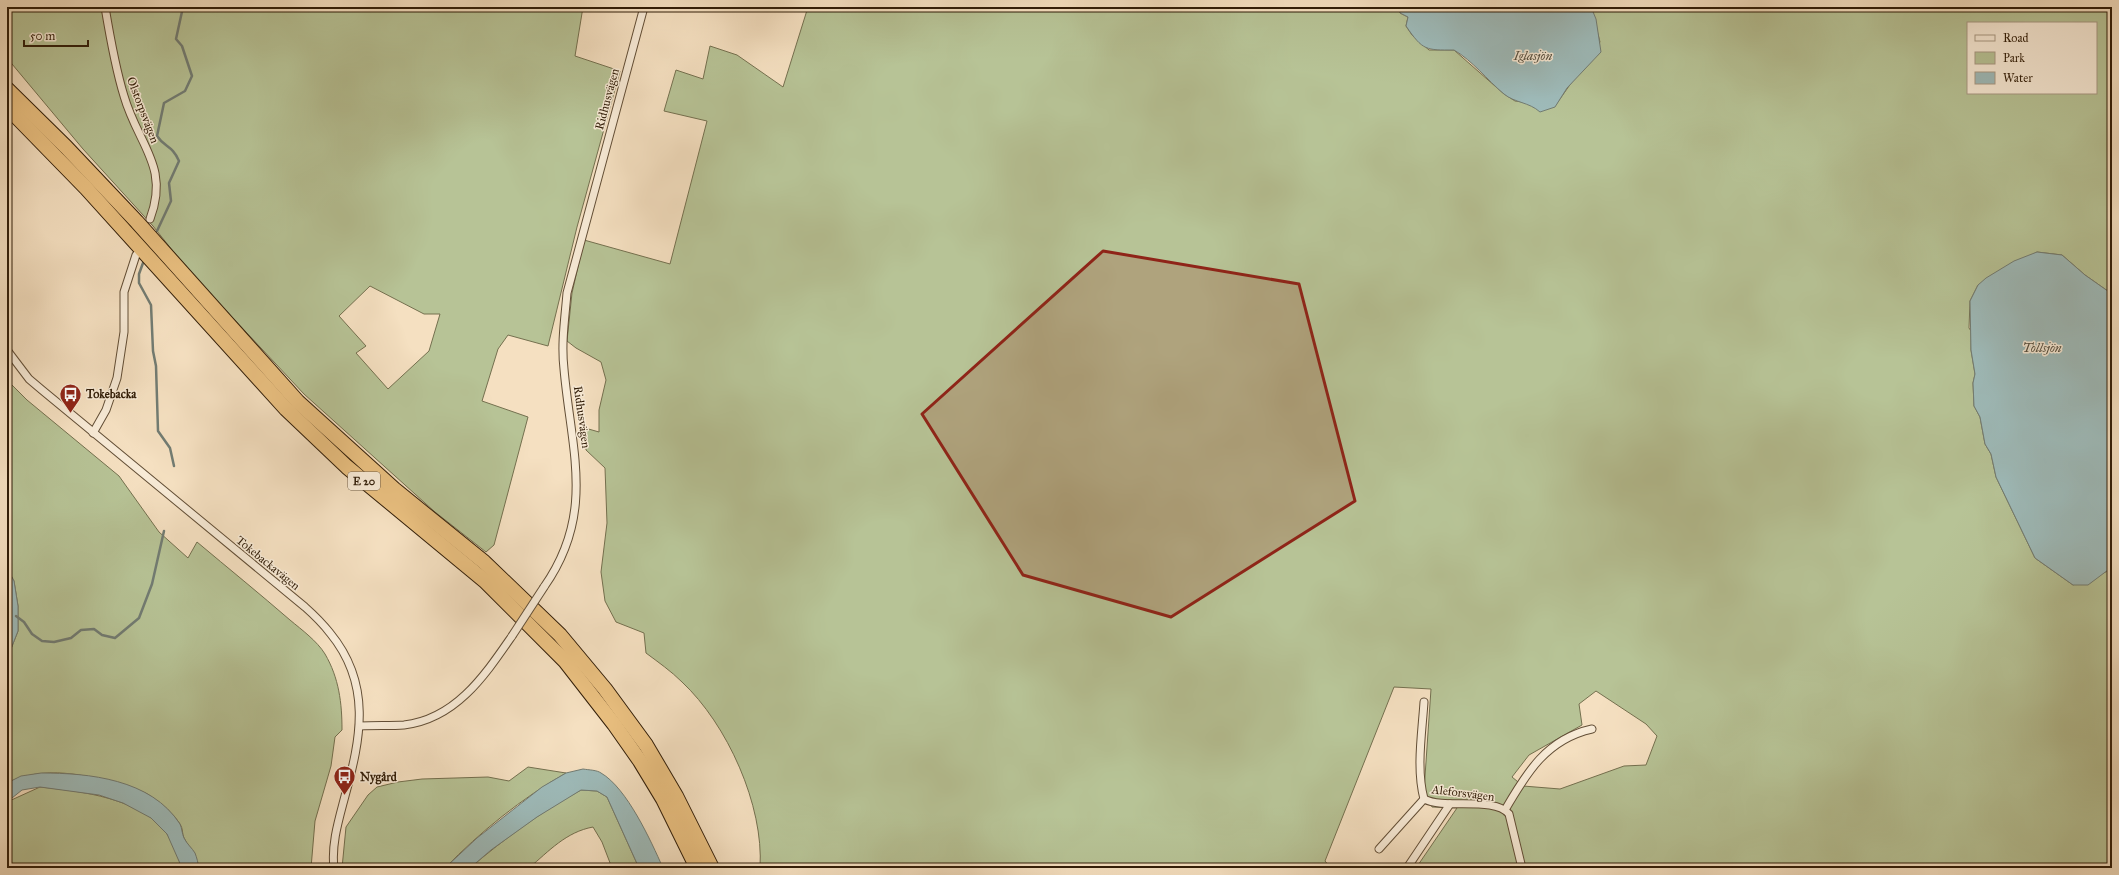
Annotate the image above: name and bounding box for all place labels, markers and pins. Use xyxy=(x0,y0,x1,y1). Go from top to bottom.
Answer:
bus stop icon: Tokebacka xyxy=(58,381,84,414)
place label: Tokebacka xyxy=(85,387,137,401)
bus stop icon: Nygård xyxy=(332,764,358,797)
place label: Nygård xyxy=(360,770,398,785)

